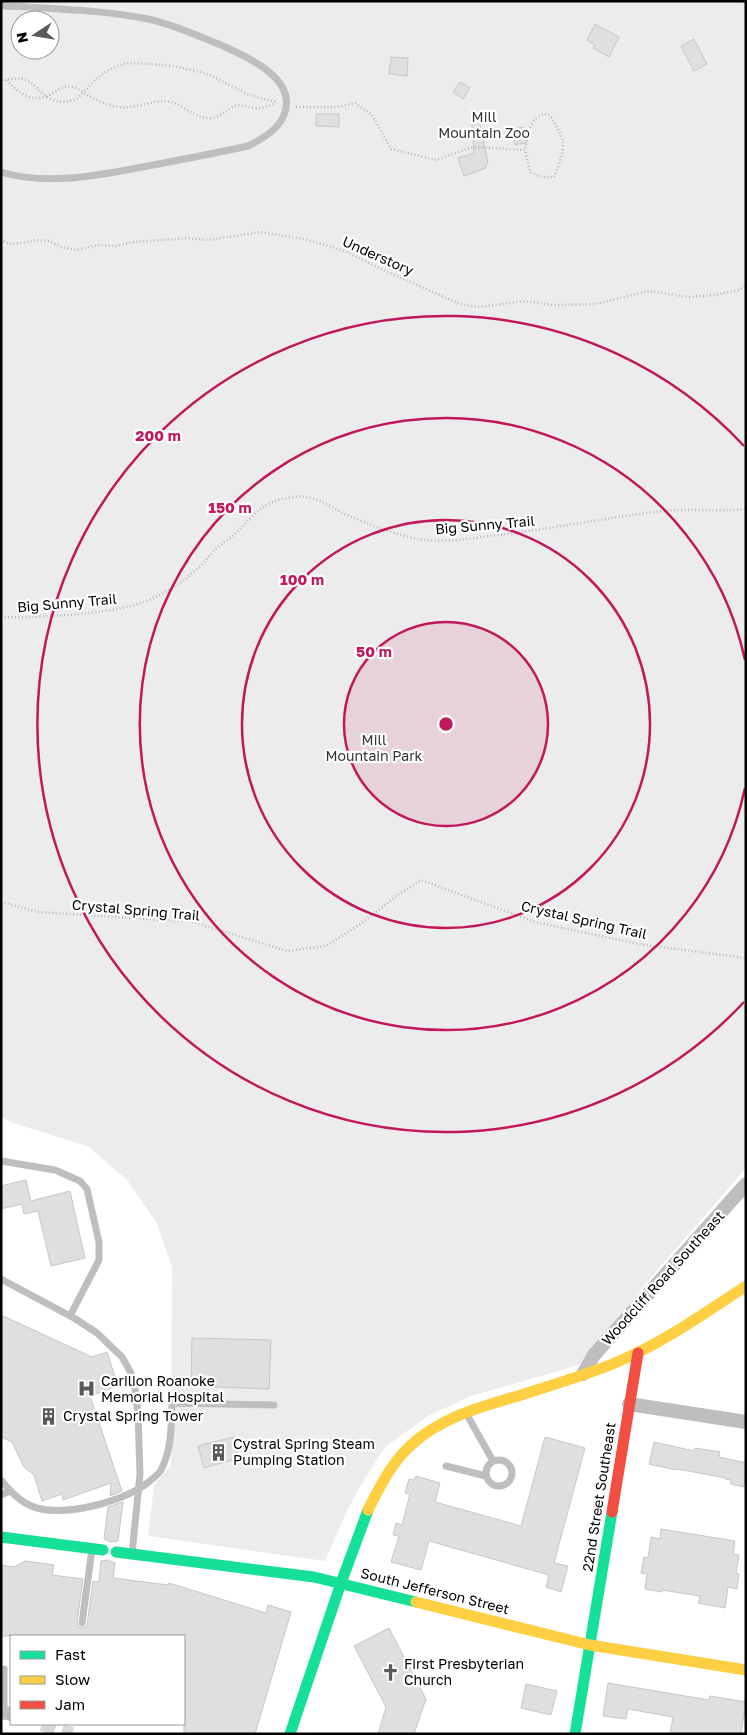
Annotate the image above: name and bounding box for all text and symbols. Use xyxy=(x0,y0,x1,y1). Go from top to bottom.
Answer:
north arrow xyxy=(10,10,60,60)
text: N xyxy=(12,31,31,45)
park label: Mill Mountain Zoo xyxy=(438,108,530,141)
street label: Understory xyxy=(340,232,417,279)
text: 200 m xyxy=(135,426,181,444)
text: 150 m xyxy=(208,498,252,516)
street label: Big Sunny Trail xyxy=(434,512,535,537)
text: 100 m xyxy=(280,570,324,588)
street label: Big Sunny Trail xyxy=(16,590,117,615)
text: 50 m xyxy=(356,642,392,660)
centre of rings xyxy=(437,715,455,733)
park label: Mill Mountain Park xyxy=(325,731,423,764)
street label: Crystal Spring Trail xyxy=(71,895,201,924)
street label: Crystal Spring Trail xyxy=(520,897,649,942)
street label: Woodcliff Road Southeast xyxy=(598,1207,727,1348)
place label: Carilion Roanoke Memorial Hospital xyxy=(101,1372,224,1405)
hospital icon: Carilion Roanoke Memorial Hospital xyxy=(77,1379,97,1399)
building icon: Crystal Spring Tower xyxy=(39,1406,59,1426)
place label: Crystal Spring Tower xyxy=(63,1407,204,1424)
street label: 22nd Street Southeast xyxy=(578,1421,619,1573)
place label: Cystral Spring Steam Pumping Station xyxy=(233,1435,375,1468)
building icon: Cystral Spring Steam Pumping Station xyxy=(209,1442,229,1462)
street label: South Jefferson Street xyxy=(359,1564,511,1617)
legend xyxy=(10,1635,185,1725)
text: Fast xyxy=(55,1645,86,1663)
place label: First Presbyterian Church xyxy=(404,1655,524,1688)
church icon: First Presbyterian Church xyxy=(380,1662,400,1682)
text: Slow xyxy=(55,1670,90,1688)
text: Jam xyxy=(55,1695,85,1713)

